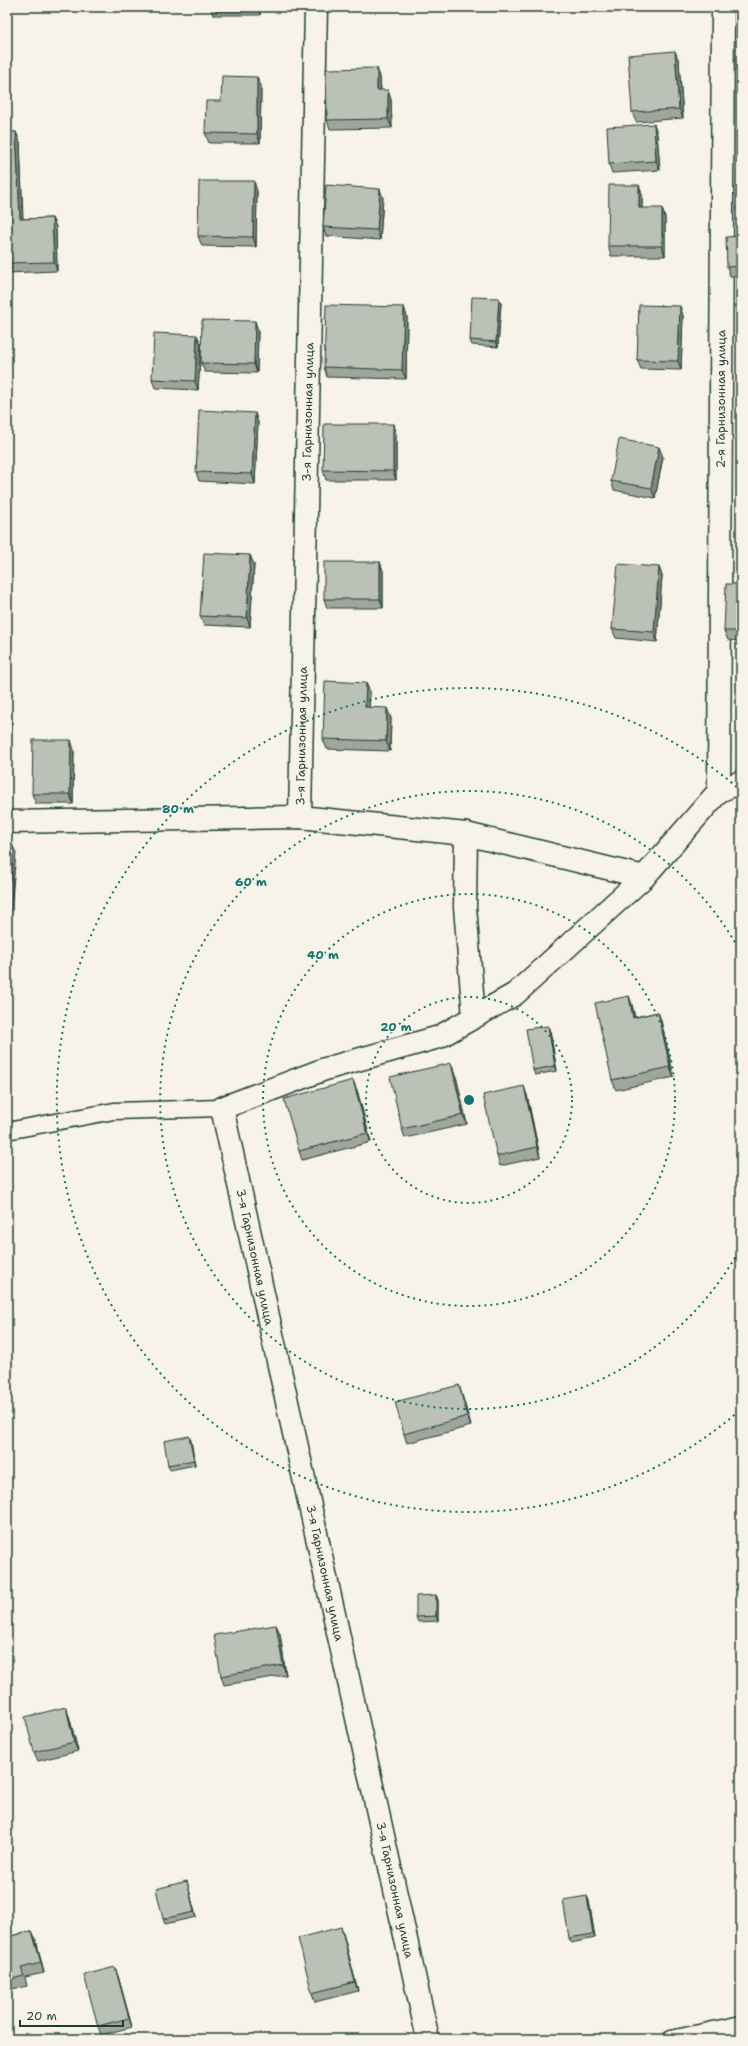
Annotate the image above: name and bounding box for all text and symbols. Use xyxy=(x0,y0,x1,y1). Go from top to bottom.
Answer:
street label: 2-я Гарнизонная улица xyxy=(713,329,729,468)
street label: 3-я Гарнизонная улица xyxy=(299,342,317,482)
street label: 3-я Гарнизонная улица xyxy=(292,666,311,806)
text: 80 m xyxy=(162,801,194,817)
text: 60 m xyxy=(235,874,267,890)
text: 40 m xyxy=(307,947,339,963)
text: 20 m xyxy=(380,1019,412,1035)
centre of rings xyxy=(462,1093,476,1107)
street label: 3-я Гарнизонная улица xyxy=(233,1187,277,1327)
street label: 3-я Гарнизонная улица xyxy=(303,1503,347,1643)
street label: 3-я Гарнизонная улица xyxy=(373,1820,417,1960)
scale bar xyxy=(20,2002,123,2028)
text: 20 m xyxy=(26,2008,57,2024)

